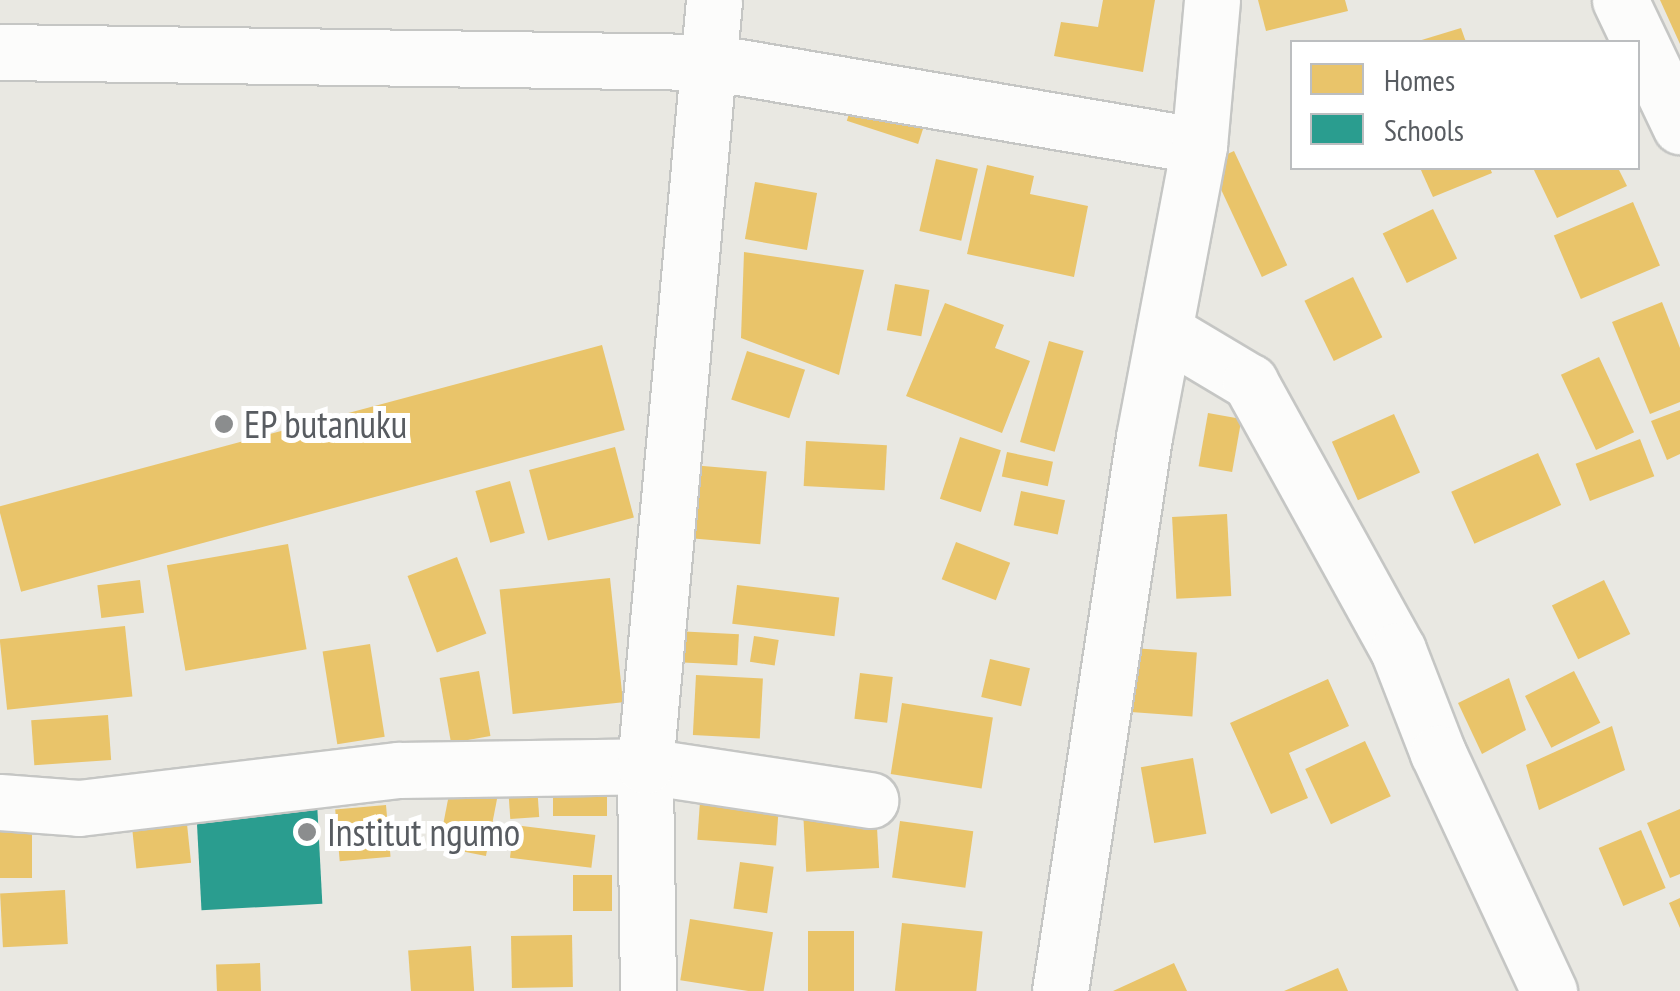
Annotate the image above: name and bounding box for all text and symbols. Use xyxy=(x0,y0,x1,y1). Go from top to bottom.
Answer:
legend xyxy=(1290,40,1640,170)
text: Homes xyxy=(1384,60,1455,99)
text: Schools xyxy=(1384,110,1464,149)
place label: EP butanuku xyxy=(244,401,409,447)
marker: EP butanuku xyxy=(213,413,235,435)
place label: Institut ngumo xyxy=(327,809,520,855)
marker: Institut ngumo xyxy=(296,821,318,843)

